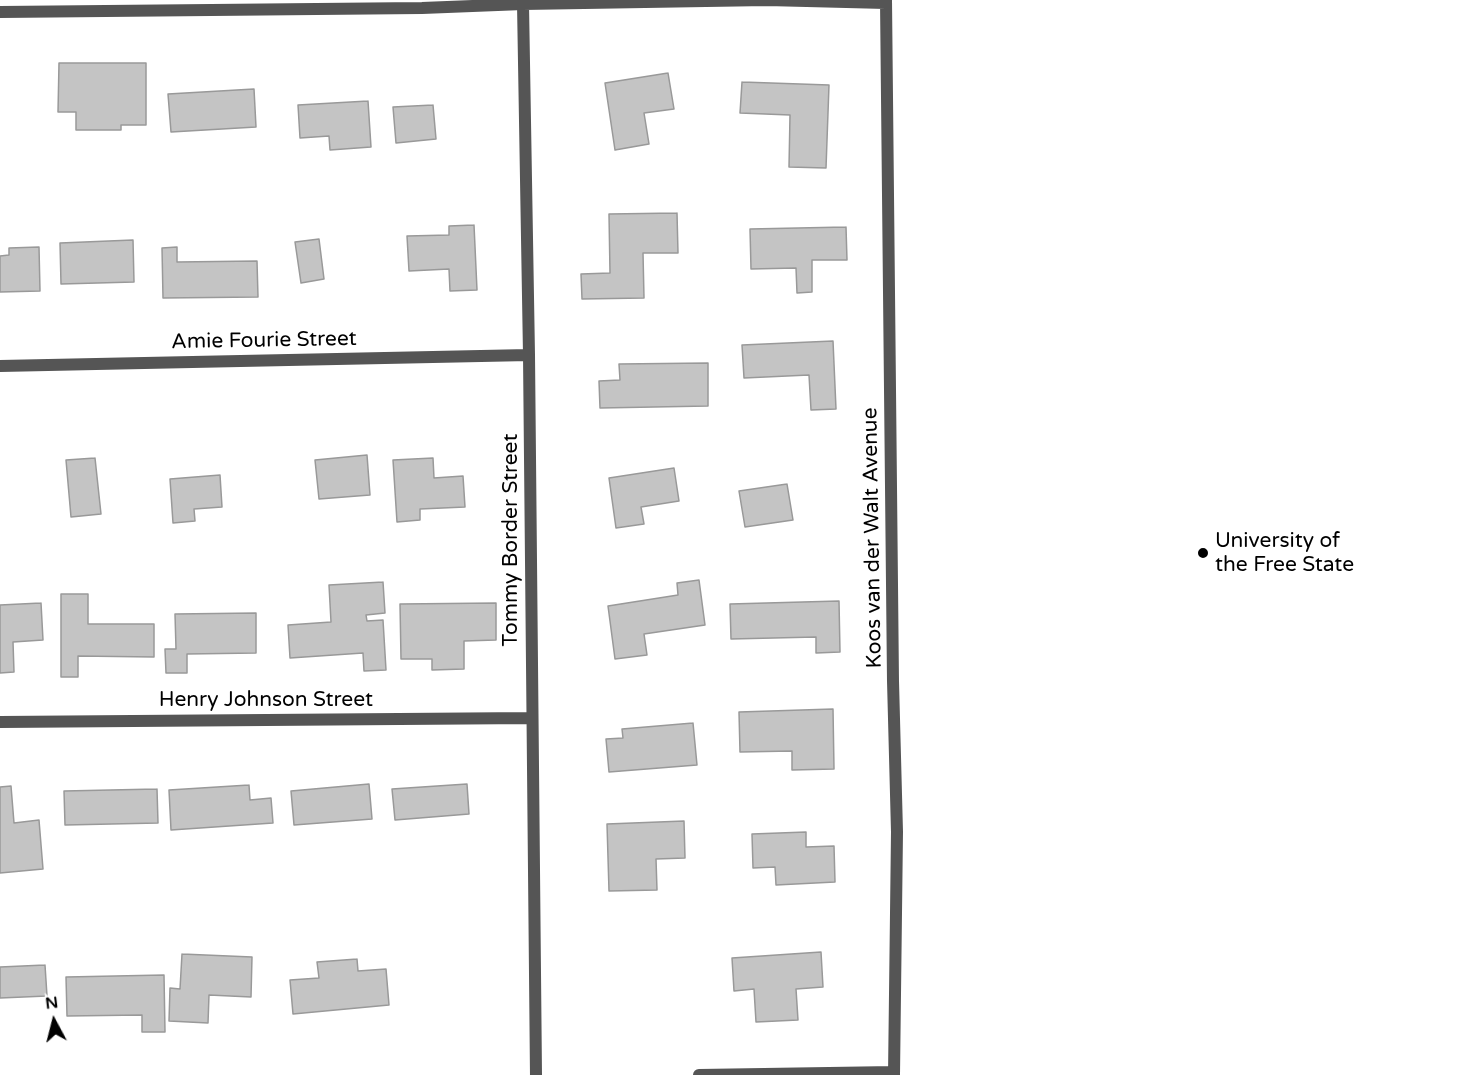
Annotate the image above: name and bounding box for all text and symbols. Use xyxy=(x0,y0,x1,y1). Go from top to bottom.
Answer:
street label: Amie Fourie Street xyxy=(171,327,357,355)
street label: Koos van der Walt Avenue xyxy=(858,407,888,669)
street label: Tommy Border Street xyxy=(498,434,524,646)
place label: University of the Free State xyxy=(1215,528,1354,578)
marker: University of the Free State xyxy=(1196,546,1210,560)
street label: Henry Johnson Street xyxy=(159,687,373,713)
north arrow xyxy=(24,991,84,1051)
text: N xyxy=(44,992,59,1014)

